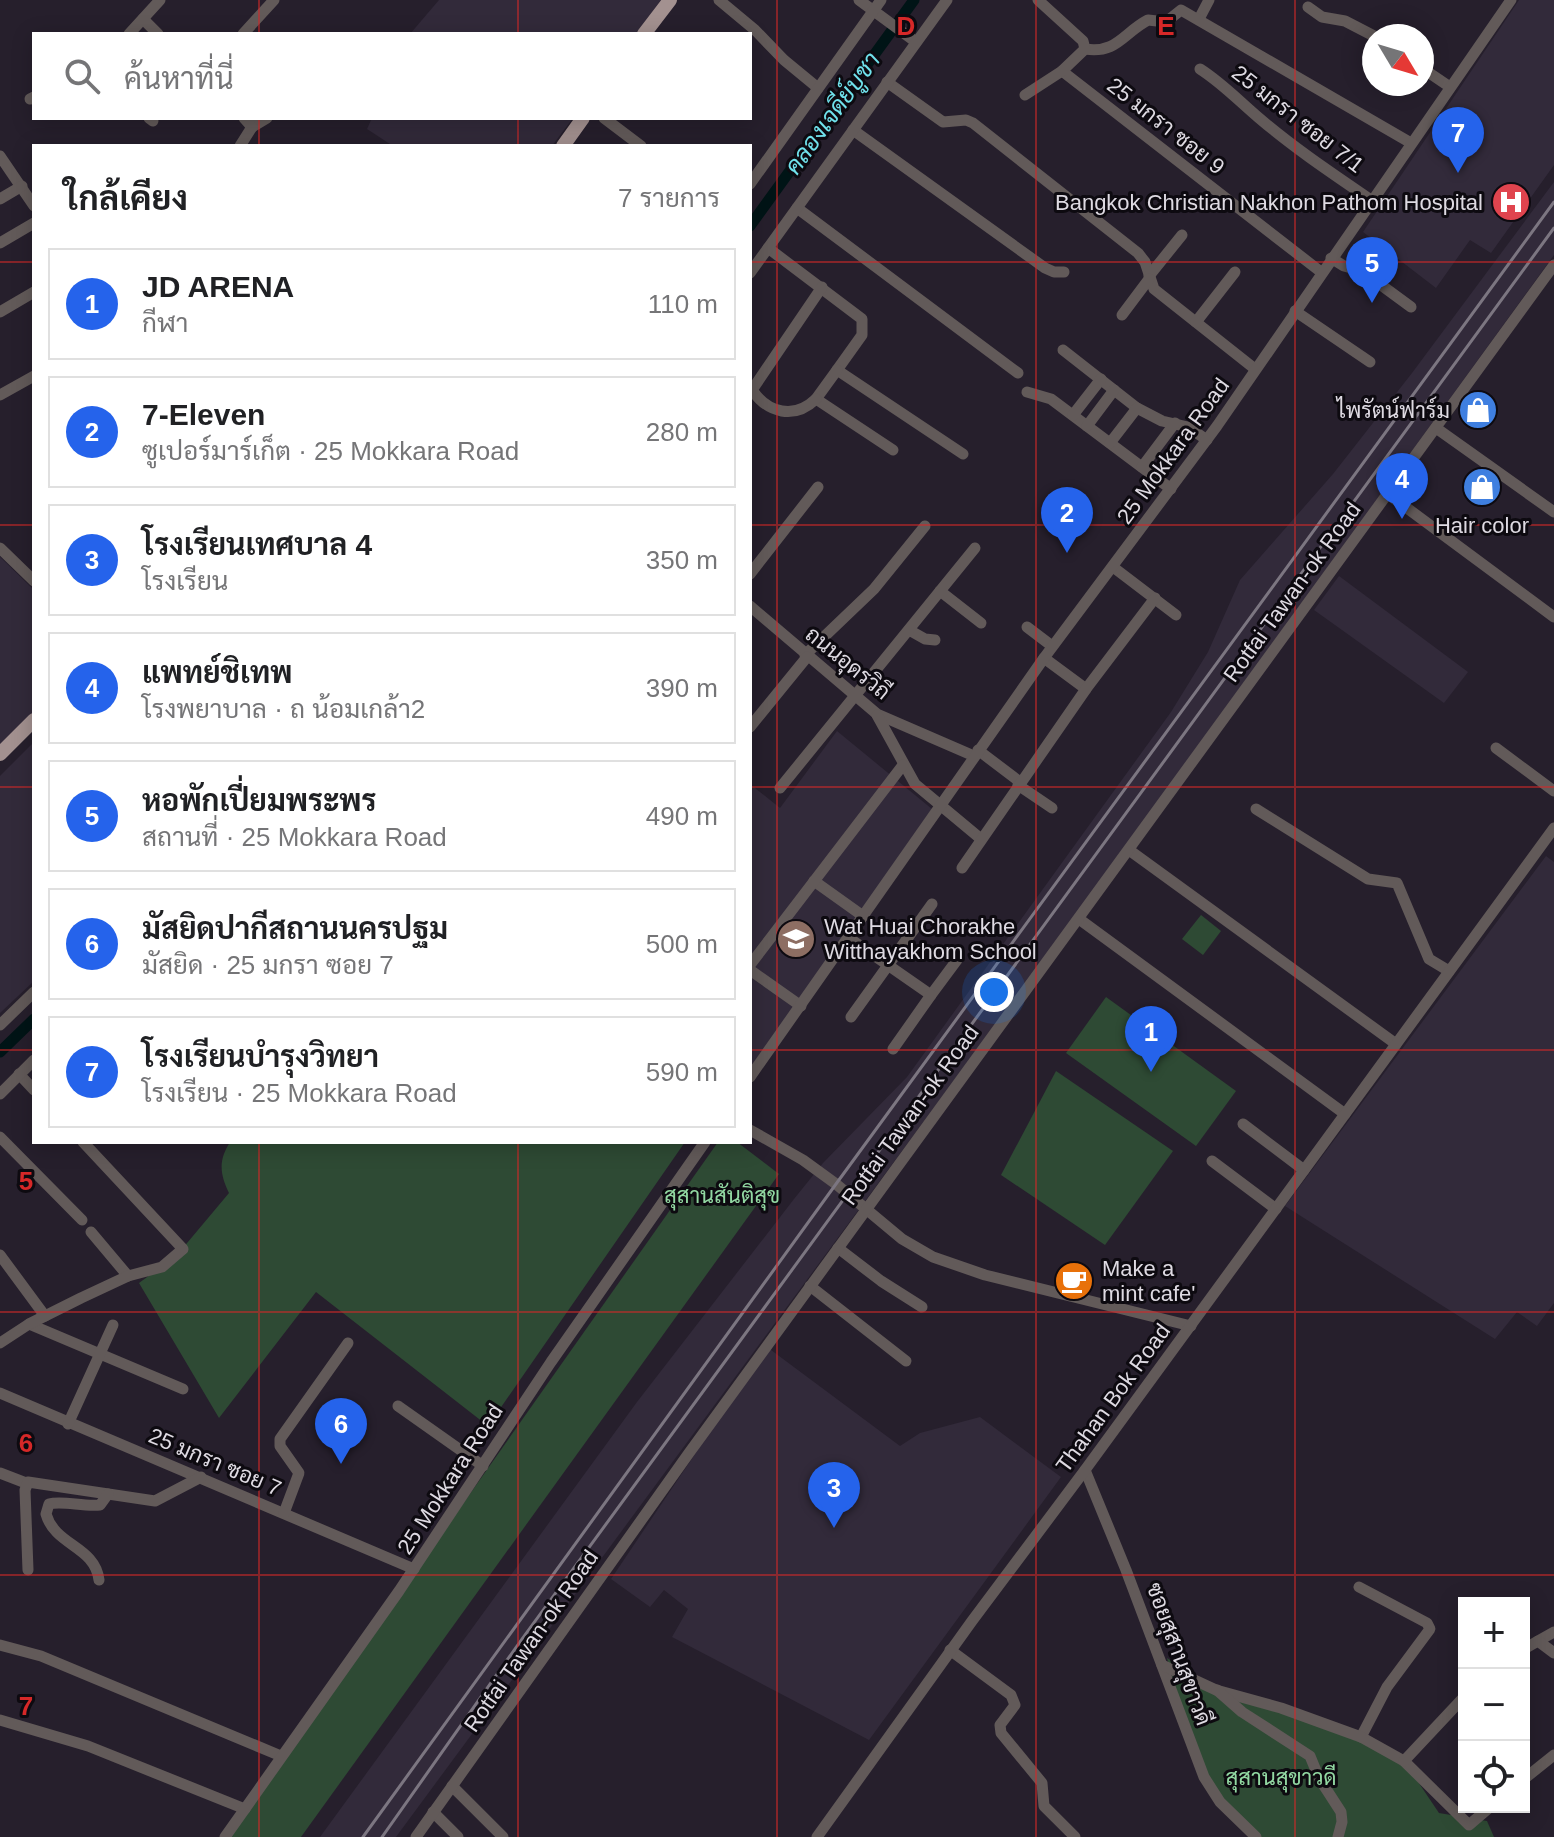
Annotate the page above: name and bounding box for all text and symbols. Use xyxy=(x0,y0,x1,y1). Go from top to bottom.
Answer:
text: D xyxy=(897,11,915,41)
text: E xyxy=(1157,11,1175,41)
north arrow xyxy=(1362,24,1434,96)
search box xyxy=(32,32,752,120)
water label: คลองเจดีย์บูชา xyxy=(777,46,888,181)
icon: search xyxy=(60,54,104,98)
street label: 25 มกรา ซอย 7/1 xyxy=(1227,60,1369,178)
text: ค้นหาที่นี่ xyxy=(124,62,234,95)
street label: 25 มกรา ซอย 9 xyxy=(1103,73,1229,179)
pin: 7 xyxy=(1432,107,1484,173)
text: ใกล้เคียง xyxy=(64,179,188,217)
hospital icon: Bangkok Christian Nakhon Pathom Hospital xyxy=(1490,181,1532,223)
text: 7 รายการ xyxy=(618,183,720,213)
place label: Bangkok Christian Nakhon Pathom Hospital xyxy=(1055,190,1483,215)
pin: 5 xyxy=(1346,237,1398,303)
text: JD ARENA xyxy=(142,270,294,303)
text: 1 xyxy=(85,289,99,319)
text: 110 m xyxy=(648,289,718,319)
text: กีฬา xyxy=(142,308,188,338)
street label: 25 Mokkara Road xyxy=(1112,373,1234,529)
shop icon: ไพรัตน์ฟาร์ม xyxy=(1457,389,1499,431)
place label: ไพรัตน์ฟาร์ม xyxy=(1335,396,1450,423)
text: 7-Eleven xyxy=(142,398,265,431)
text: 2 xyxy=(85,417,99,447)
text: 280 m xyxy=(646,417,718,447)
text: ซูเปอร์มาร์เก็ต · 25 Mokkara Road xyxy=(142,436,519,466)
pin: 4 xyxy=(1376,453,1428,519)
shop icon: Hair color xyxy=(1461,466,1503,508)
pin: 2 xyxy=(1041,487,1093,553)
street label: Rotfai Tawan-ok Road xyxy=(1218,497,1366,687)
place label: Hair color xyxy=(1435,513,1529,538)
text: โรงเรียนเทศบาล 4 xyxy=(142,528,372,561)
text: 3 xyxy=(85,545,99,575)
text: 350 m xyxy=(646,545,718,575)
text: โรงเรียน xyxy=(142,566,228,596)
street label: ถนนอุดรวิถี xyxy=(799,621,896,707)
text: แพทย์ชิเทพ xyxy=(142,656,292,689)
text: 4 xyxy=(85,673,99,703)
text: 390 m xyxy=(646,673,718,703)
text: โรงพยาบาล · ถ น้อมเกล้า2 xyxy=(142,694,425,724)
text: หอพักเปี่ยมพระพร xyxy=(142,784,376,817)
text: 5 xyxy=(85,801,99,831)
text: 490 m xyxy=(646,801,718,831)
text: สถานที่ · 25 Mokkara Road xyxy=(142,822,447,852)
text: มัสยิดปากีสถานนครปฐม xyxy=(142,912,448,945)
place label: Wat Huai Chorakhe Witthayakhom School xyxy=(824,914,1037,964)
school or university icon: Wat Huai Chorakhe Witthayakhom School xyxy=(775,918,817,960)
text: 6 xyxy=(85,929,99,959)
text: 500 m xyxy=(646,929,718,959)
text: มัสยิด · 25 มกรา ซอย 7 xyxy=(142,950,394,980)
your location xyxy=(974,972,1014,1012)
pin: 1 xyxy=(1125,1006,1177,1072)
street label: Rotfai Tawan-ok Road xyxy=(836,1020,984,1210)
text: โรงเรียนบำรุงวิทยา xyxy=(142,1040,379,1073)
text: 7 xyxy=(85,1057,99,1087)
text: 590 m xyxy=(646,1057,718,1087)
text: โรงเรียน · 25 Mokkara Road xyxy=(142,1078,457,1108)
text: 5 xyxy=(19,1166,33,1196)
park label: สุสานสันติสุข xyxy=(664,1182,780,1211)
place label: Make a mint cafe' xyxy=(1102,1256,1195,1306)
cafe icon: Make a mint cafe' xyxy=(1053,1260,1095,1302)
street label: Thahan Bok Road xyxy=(1051,1319,1175,1477)
pin: 6 xyxy=(315,1398,367,1464)
street label: 25 Mokkara Road xyxy=(392,1399,508,1559)
street label: 25 มกรา ซอย 7 xyxy=(145,1423,285,1501)
text: 6 xyxy=(19,1428,33,1458)
pin: 3 xyxy=(808,1462,860,1528)
street label: Rotfai Tawan-ok Road xyxy=(459,1545,603,1737)
street label: ซอยสุสานสุขาวดี xyxy=(1139,1579,1217,1730)
map controls xyxy=(1458,1597,1530,1813)
button: + xyxy=(1458,1597,1530,1669)
button: − xyxy=(1458,1669,1530,1741)
text: 7 xyxy=(19,1691,33,1721)
button: locate xyxy=(1458,1741,1530,1813)
park label: สุสานสุขาวดี xyxy=(1226,1764,1337,1793)

